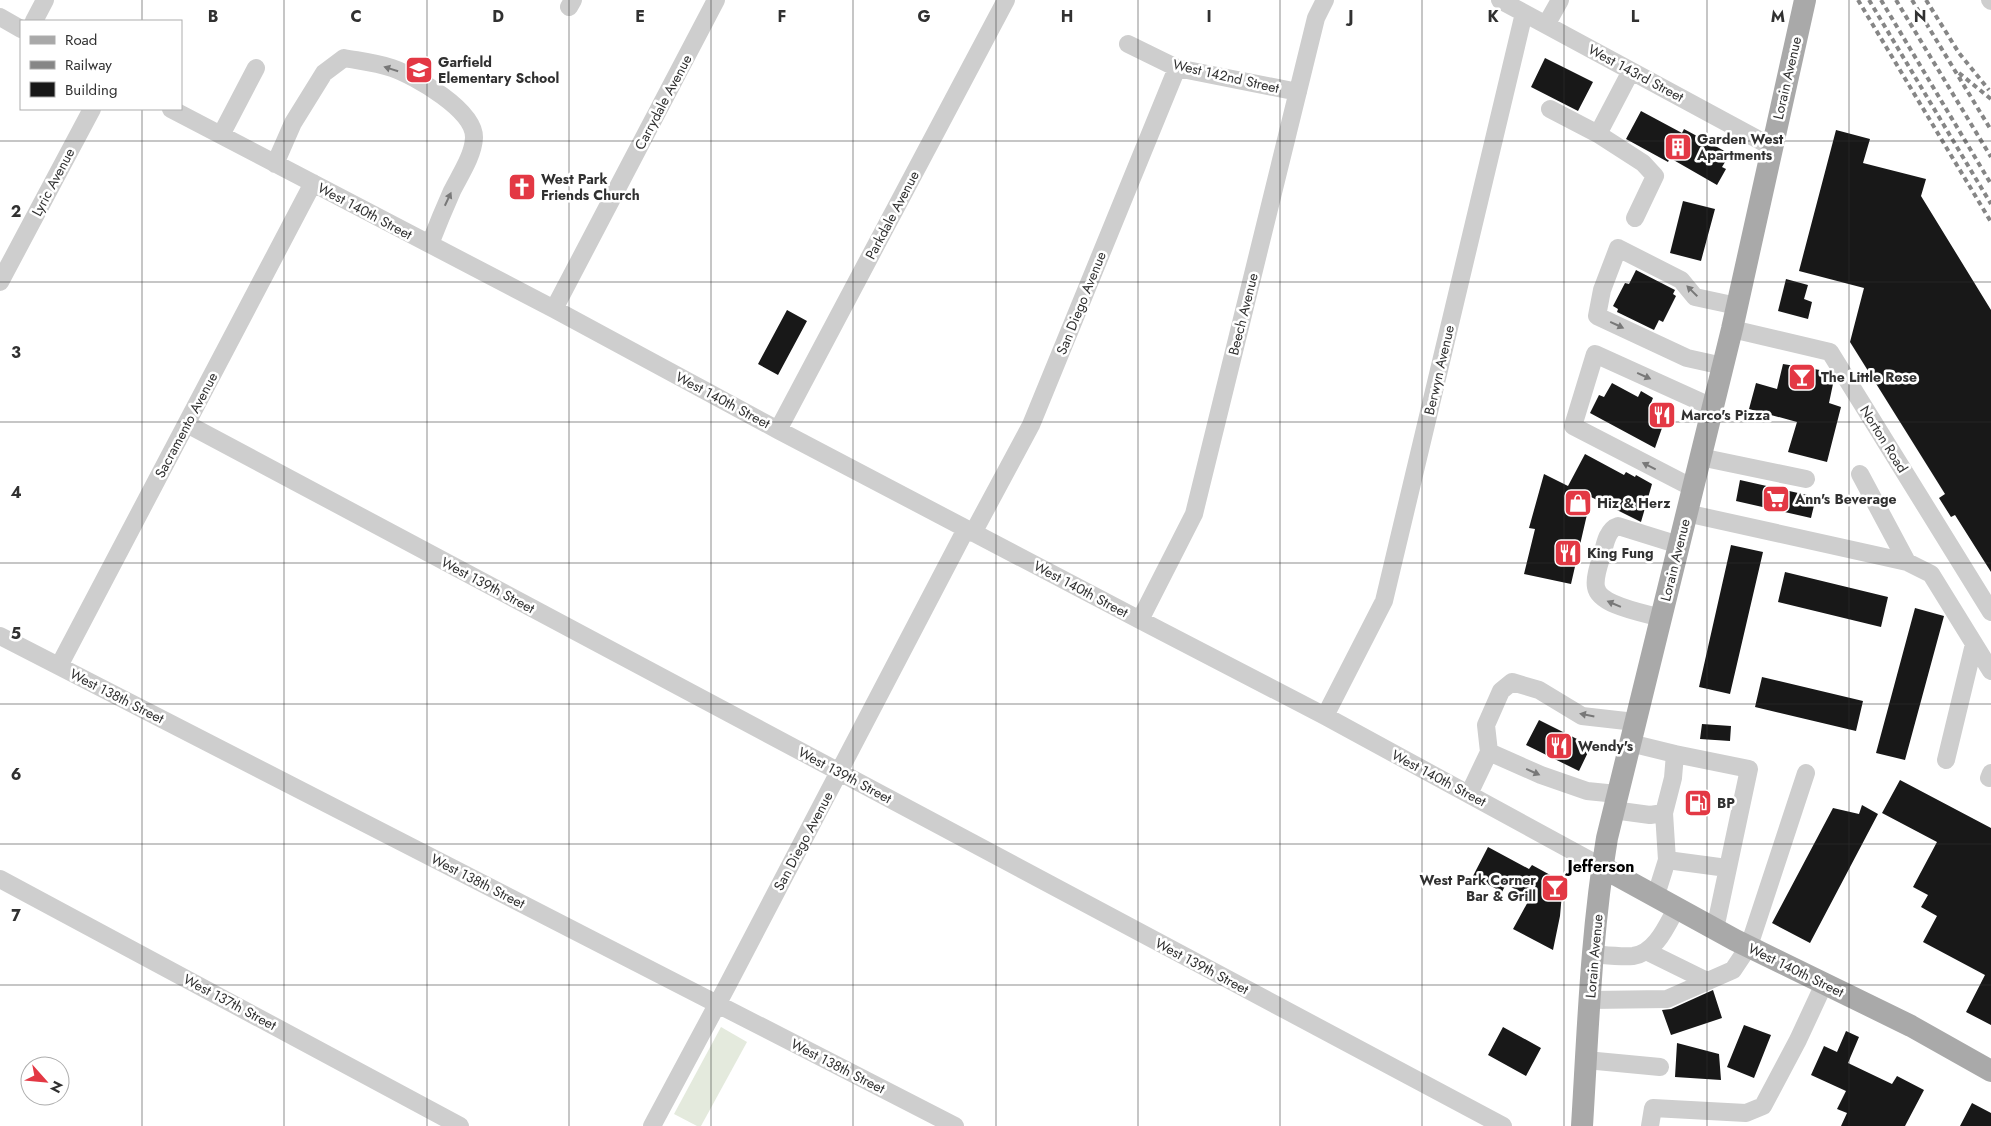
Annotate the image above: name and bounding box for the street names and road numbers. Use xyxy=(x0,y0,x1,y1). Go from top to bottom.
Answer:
street label: Lorain Avenue xyxy=(1768,35,1806,121)
street label: West 143rd Street xyxy=(1585,39,1688,107)
street label: Carrydale Avenue xyxy=(629,51,697,153)
street label: West 142nd Street xyxy=(1171,54,1282,98)
street label: Lyric Avenue xyxy=(27,144,79,220)
street label: Parkdale Avenue xyxy=(860,167,924,263)
street label: West 140th Street xyxy=(314,178,416,245)
street label: San Diego Avenue xyxy=(1051,248,1111,358)
street label: Beech Avenue xyxy=(1223,271,1263,357)
street label: Berwyn Avenue xyxy=(1419,323,1459,417)
street label: West 140th Street xyxy=(672,367,774,434)
street label: Sacramento Avenue xyxy=(150,369,222,481)
street label: Norton Road xyxy=(1855,401,1913,477)
street label: Lorain Avenue xyxy=(1655,517,1695,603)
street label: West 139th Street xyxy=(438,552,539,618)
street label: West 140th Street xyxy=(1030,556,1132,623)
street label: West 138th Street xyxy=(67,664,168,729)
street label: West 139th Street xyxy=(795,742,896,808)
street label: West 140th Street xyxy=(1388,745,1490,812)
street label: San Diego Avenue xyxy=(768,788,838,894)
street label: West 138th Street xyxy=(428,849,529,914)
street label: Lorain Avenue xyxy=(1580,913,1608,999)
street label: West 139th Street xyxy=(1152,933,1253,999)
street label: West 140th Street xyxy=(1745,938,1848,1002)
street label: West 137th Street xyxy=(180,969,281,1035)
street label: West 138th Street xyxy=(788,1034,889,1099)

